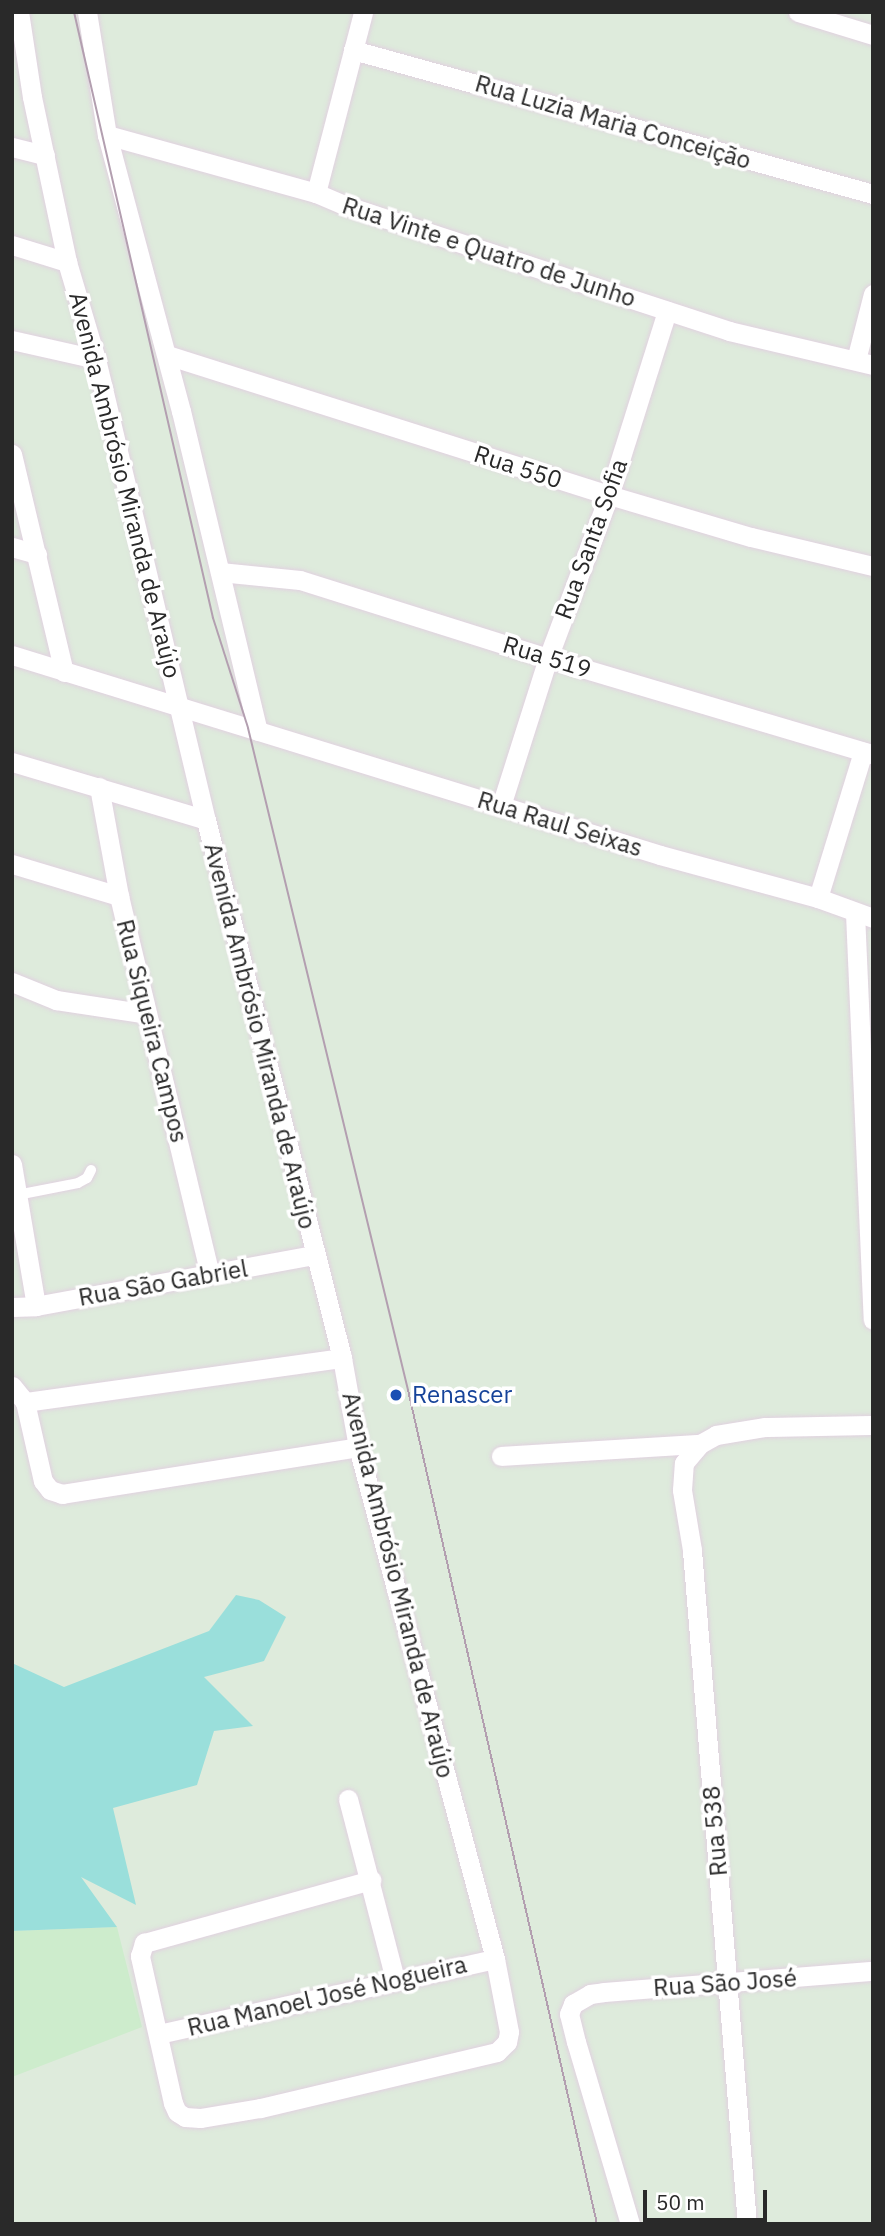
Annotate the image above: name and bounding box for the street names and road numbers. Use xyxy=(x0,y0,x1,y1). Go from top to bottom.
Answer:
street label: Rua Luzia Maria Conceição xyxy=(472,69,754,175)
street label: Rua Vinte e Quatro de Junho xyxy=(339,191,639,313)
street label: Avenida Ambrósio Miranda de Araújo xyxy=(63,289,187,681)
street label: Rua 550 xyxy=(470,439,566,495)
street label: Rua Santa Sofia xyxy=(549,455,633,623)
street label: Rua 519 xyxy=(499,630,595,684)
street label: Rua Raul Seixas xyxy=(474,785,646,863)
street label: Avenida Ambrósio Miranda de Araújo xyxy=(198,840,322,1232)
street label: Rua Siqueira Campos xyxy=(110,916,194,1146)
street label: Rua São Gabriel xyxy=(76,1254,250,1312)
street label: Avenida Ambrósio Miranda de Araújo xyxy=(336,1389,460,1781)
street label: Rua 538 xyxy=(697,1785,733,1877)
street label: Rua Manoel José Nogueira xyxy=(185,1950,469,2042)
street label: Rua São José xyxy=(652,1964,798,2002)

